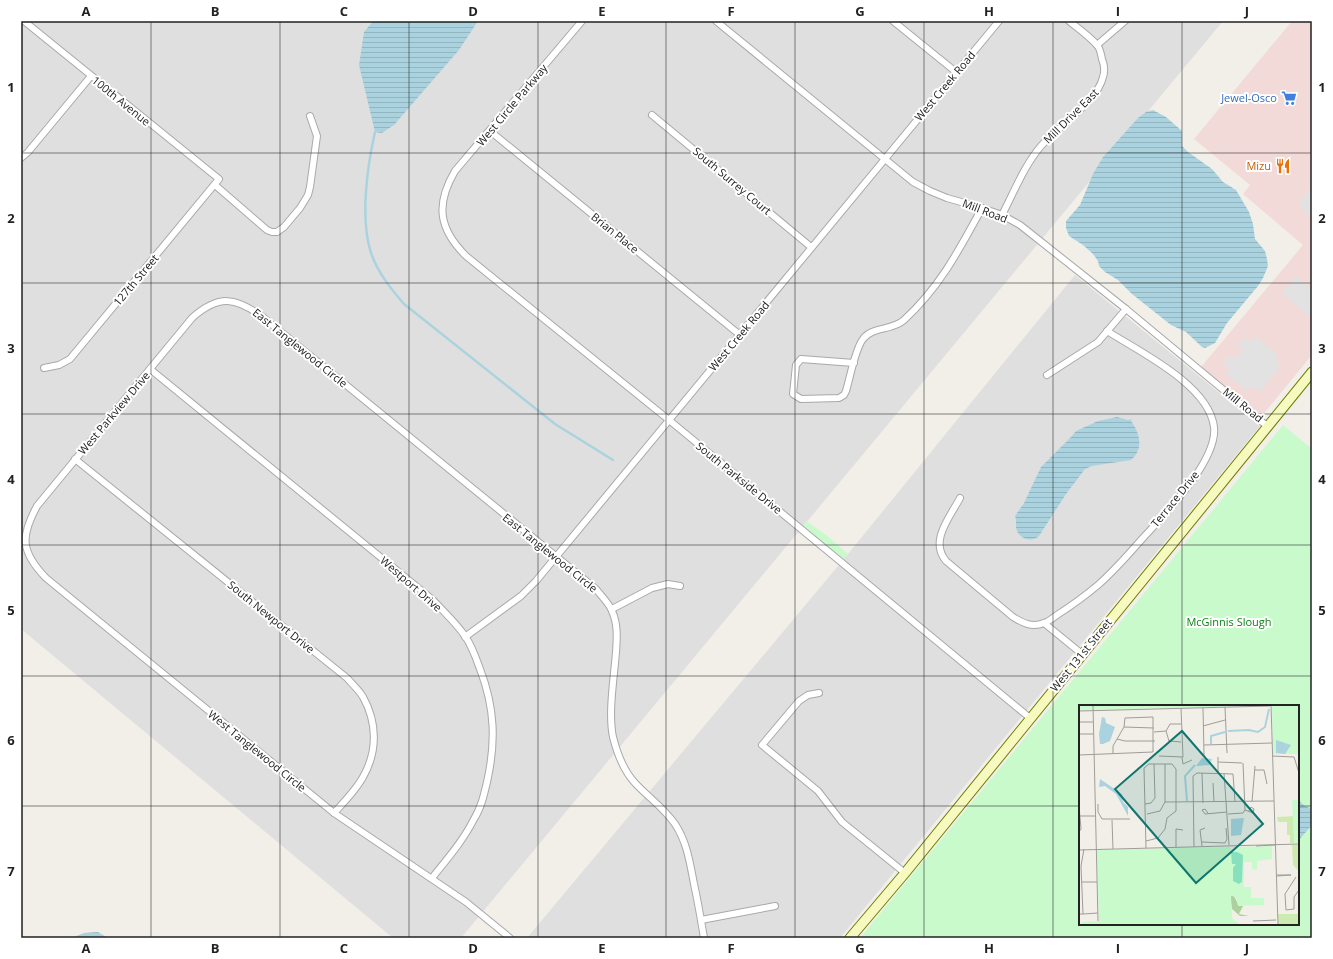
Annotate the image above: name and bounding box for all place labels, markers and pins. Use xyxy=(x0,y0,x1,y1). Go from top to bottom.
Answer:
supermarket icon: Jewel-Osco xyxy=(1280,89,1298,107)
place label: Jewel-Osco xyxy=(1220,90,1277,105)
restaurant icon: Mizu xyxy=(1274,157,1292,175)
place label: Mizu xyxy=(1246,158,1271,173)

